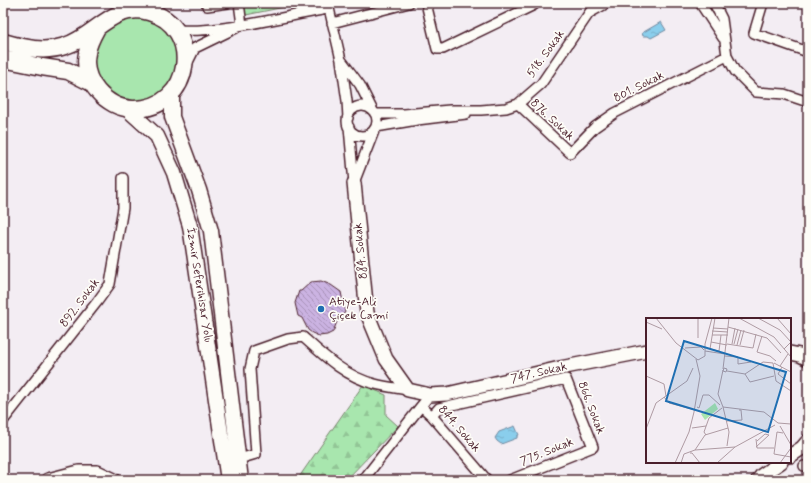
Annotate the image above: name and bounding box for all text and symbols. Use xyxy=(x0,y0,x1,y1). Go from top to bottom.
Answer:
street label: 518. Sokak xyxy=(523,27,569,81)
street label: 801. Sokak xyxy=(611,68,667,106)
street label: 876. Sokak xyxy=(527,96,577,144)
street label: 884. Sokak xyxy=(350,222,372,280)
street label: İzmir Seferihisar Yolu xyxy=(182,227,216,343)
street label: 892. Sokak xyxy=(56,275,104,331)
place label: Atiye-Ali Çiçek Cami xyxy=(329,294,389,324)
marker: Atiye-Ali Çiçek Cami xyxy=(316,304,326,314)
inset map xyxy=(646,318,791,463)
street label: 747. Sokak xyxy=(509,359,569,387)
street label: 866. Sokak xyxy=(574,379,608,437)
street label: 844. Sokak xyxy=(434,402,484,456)
street label: 775. Sokak xyxy=(518,434,576,470)

